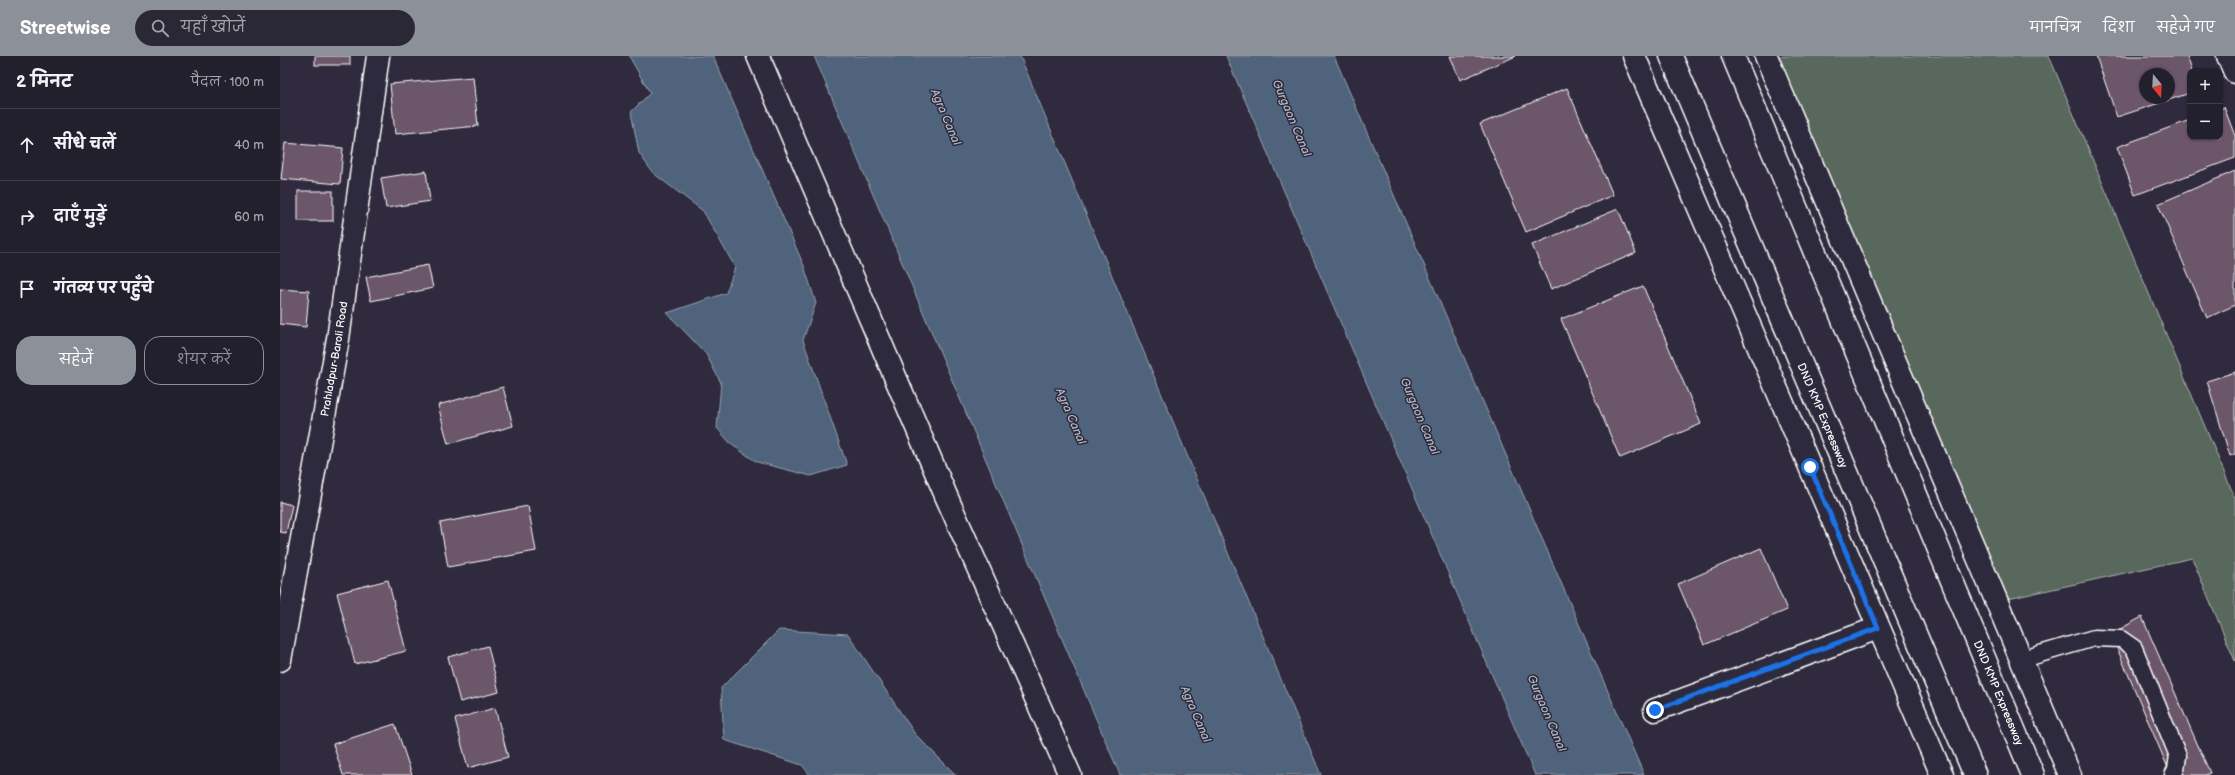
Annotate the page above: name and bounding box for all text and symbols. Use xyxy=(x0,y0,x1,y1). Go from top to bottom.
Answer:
search box xyxy=(135,10,415,46)
text: Streetwise xyxy=(20,17,111,40)
icon: search xyxy=(149,17,171,39)
text: यहाँ खोजें xyxy=(181,18,245,37)
text: मानचित्र xyxy=(2030,19,2081,36)
text: दिशा xyxy=(2103,19,2135,36)
text: सहेजे गए xyxy=(2157,19,2215,36)
north arrow xyxy=(2139,68,2175,104)
map controls xyxy=(2187,68,2223,140)
button: + xyxy=(2187,68,2223,104)
text: 2 मिनट xyxy=(16,72,72,92)
text: पैदल · 100 m xyxy=(191,74,264,90)
water label: Gurgaon Canal xyxy=(1269,78,1315,160)
water label: Agra Canal xyxy=(927,86,965,149)
button: − xyxy=(2187,104,2223,140)
icon: ahead xyxy=(16,134,38,156)
text: सीधे चलें xyxy=(54,135,116,154)
text: 40 m xyxy=(234,137,264,153)
icon: right xyxy=(16,206,38,228)
text: दाएँ मुड़ें xyxy=(54,207,106,226)
text: 60 m xyxy=(234,209,264,225)
icon: arrive xyxy=(16,278,38,300)
text: गंतव्य पर पहुँचे xyxy=(54,279,153,298)
street label: Prahladpur-Baroli Road xyxy=(318,300,350,417)
button: सहेजें xyxy=(16,336,136,385)
button: शेयर करें xyxy=(144,336,264,385)
street label: DND KMP Expressway xyxy=(1795,361,1850,470)
water label: Gurgaon Canal xyxy=(1397,376,1443,458)
water label: Agra Canal xyxy=(1052,385,1090,448)
route start xyxy=(1801,458,1819,476)
street label: DND KMP Expressway xyxy=(1971,639,2026,747)
water label: Gurgaon Canal xyxy=(1524,673,1570,755)
water label: Agra Canal xyxy=(1177,683,1215,746)
route end xyxy=(1646,701,1664,719)

